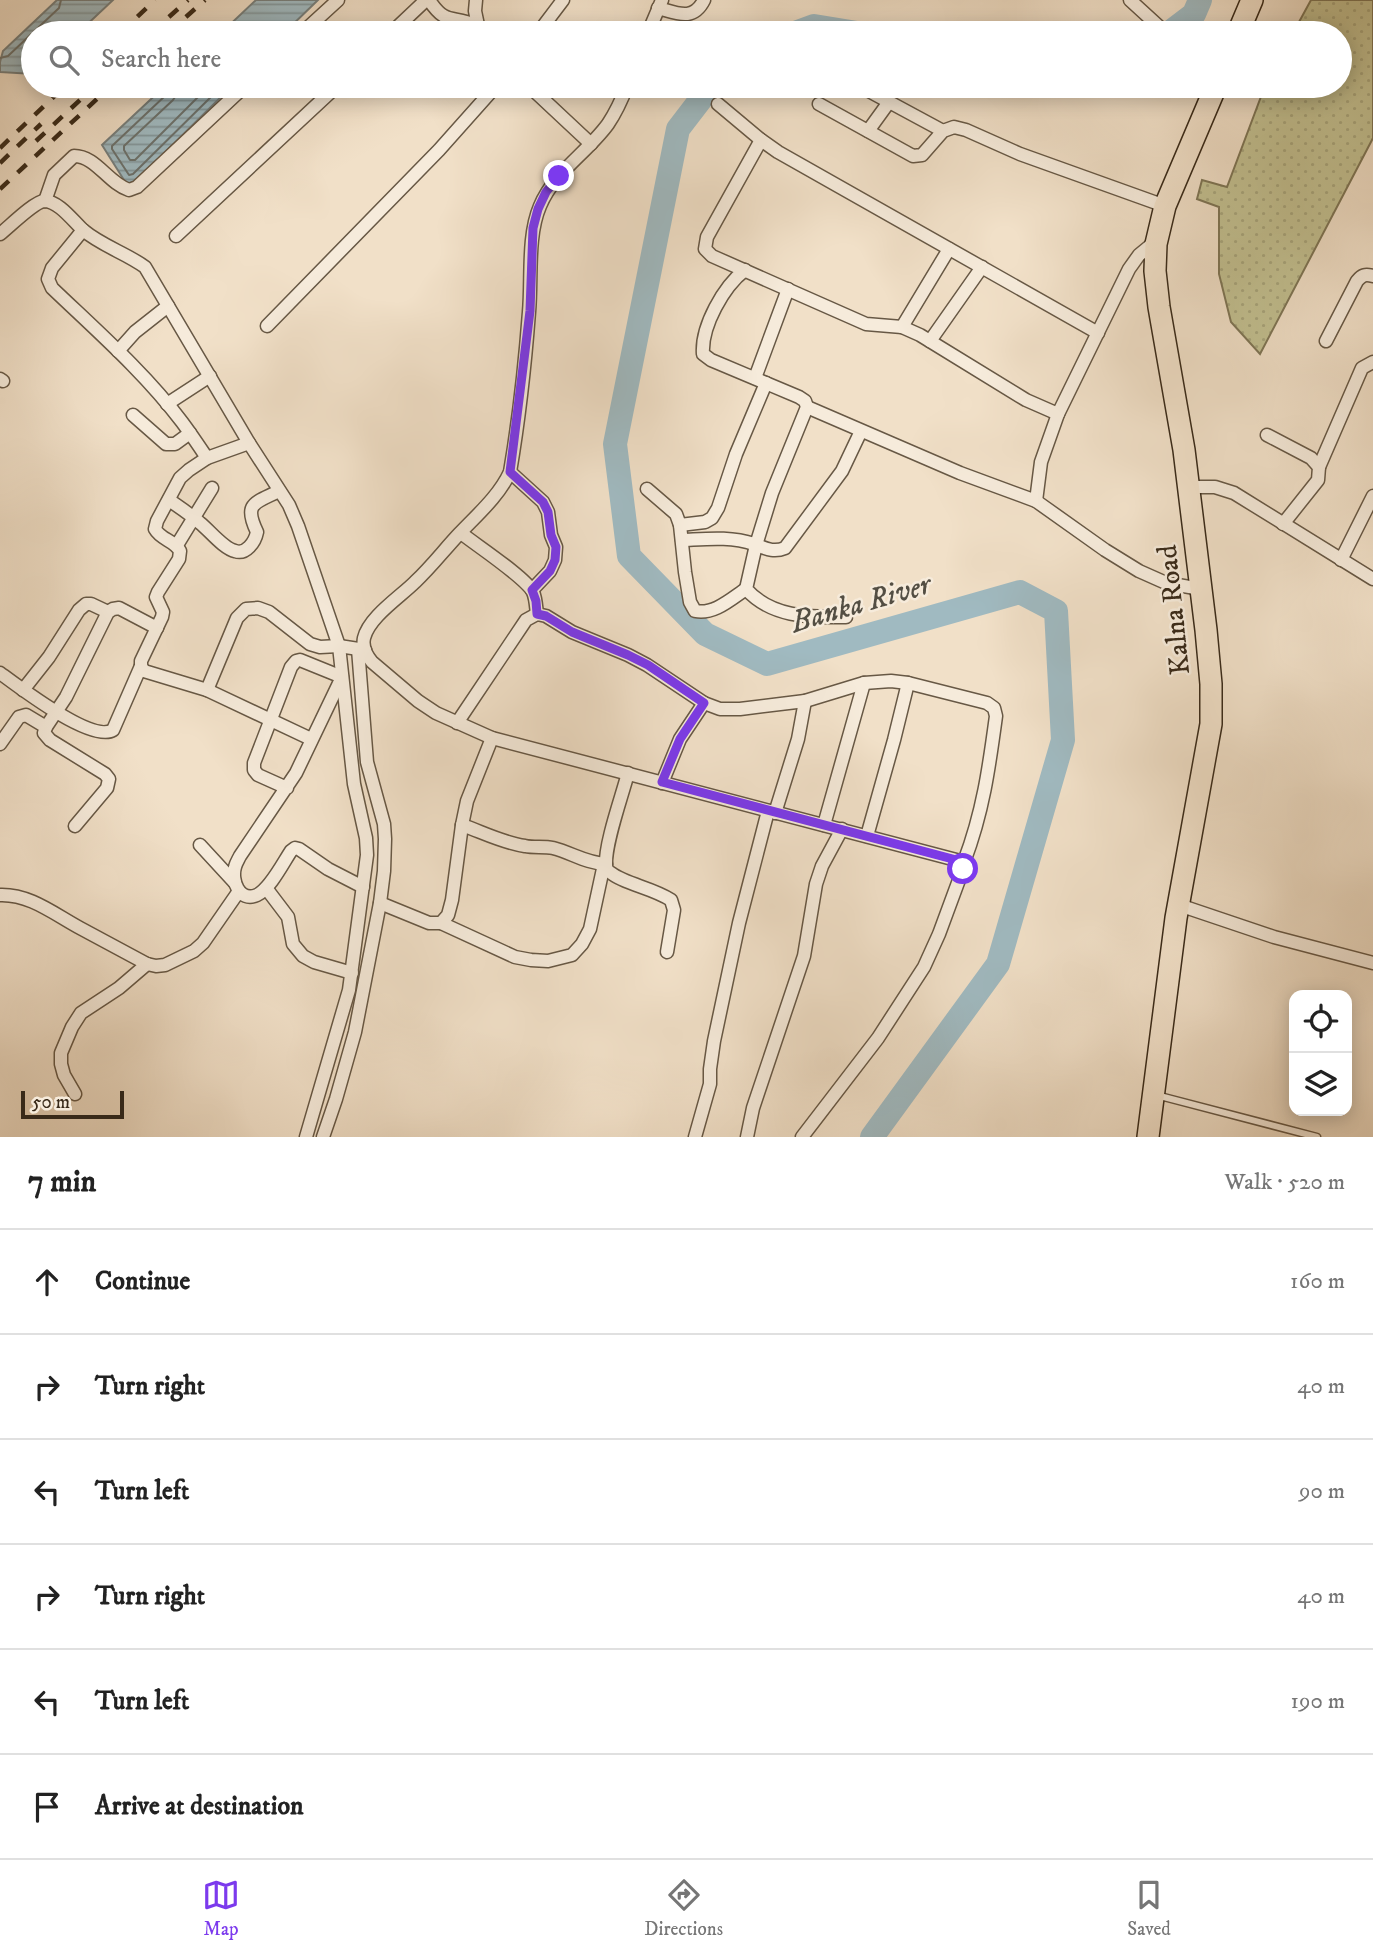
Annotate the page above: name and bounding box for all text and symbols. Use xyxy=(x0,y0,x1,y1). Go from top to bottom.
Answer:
search box xyxy=(21,21,1352,98)
icon: search xyxy=(45,41,83,79)
text: Search here xyxy=(101,43,221,76)
route end xyxy=(543,160,574,191)
street label: Kalna Road xyxy=(1150,543,1198,677)
water label: Banka River xyxy=(786,566,937,642)
route start xyxy=(947,853,978,884)
map controls xyxy=(1289,990,1352,1116)
button: locate xyxy=(1289,990,1352,1053)
button: layers xyxy=(1289,1053,1352,1116)
scale bar xyxy=(21,1088,124,1120)
text: 50 m xyxy=(32,1091,70,1114)
text: 7 min xyxy=(28,1164,96,1201)
text: Walk · 520 m xyxy=(1225,1168,1345,1197)
icon: ahead xyxy=(28,1263,66,1301)
text: Continue xyxy=(95,1265,190,1298)
text: 160 m xyxy=(1290,1267,1345,1296)
icon: right xyxy=(28,1368,66,1406)
text: Turn right xyxy=(95,1370,205,1403)
text: 40 m xyxy=(1297,1372,1345,1401)
icon: left xyxy=(28,1473,66,1511)
text: Turn left xyxy=(95,1475,189,1508)
text: 90 m xyxy=(1299,1477,1345,1506)
icon: right xyxy=(28,1578,66,1616)
text: Turn right xyxy=(95,1580,205,1613)
text: 40 m xyxy=(1297,1582,1345,1611)
icon: left xyxy=(28,1683,66,1721)
text: Turn left xyxy=(95,1685,189,1718)
text: 190 m xyxy=(1291,1687,1345,1716)
icon: arrive xyxy=(28,1788,66,1826)
text: Arrive at destination xyxy=(95,1790,304,1823)
tab: Map xyxy=(202,1876,240,1941)
tab: Directions xyxy=(644,1876,723,1941)
tab: Saved xyxy=(1127,1876,1171,1941)

